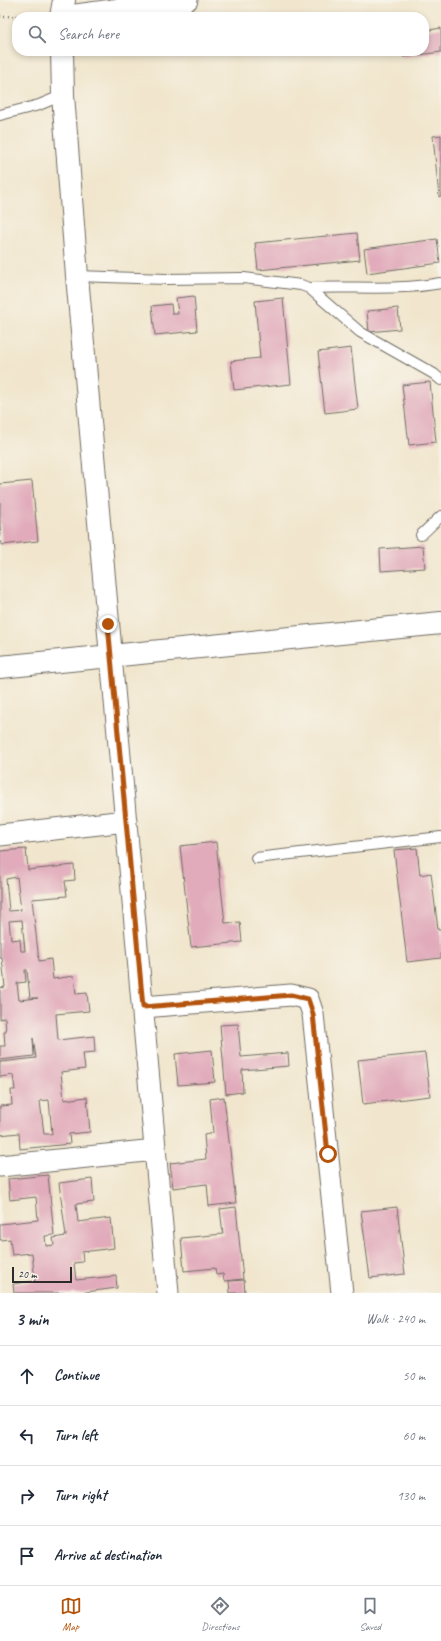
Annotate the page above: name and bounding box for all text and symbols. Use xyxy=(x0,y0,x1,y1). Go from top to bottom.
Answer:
search box xyxy=(12,12,429,56)
icon: search xyxy=(26,23,48,45)
text: Search here xyxy=(58,25,119,44)
route end xyxy=(99,615,117,633)
route start xyxy=(319,1145,337,1163)
scale bar xyxy=(12,1265,72,1284)
text: 20 m xyxy=(18,1267,37,1281)
text: 3 min xyxy=(16,1309,49,1330)
text: Walk · 240 m xyxy=(366,1311,425,1327)
icon: ahead xyxy=(16,1365,38,1387)
text: Continue xyxy=(54,1366,99,1385)
text: 50 m xyxy=(403,1368,425,1384)
icon: left xyxy=(16,1425,38,1447)
text: Turn left xyxy=(54,1426,97,1445)
text: 60 m xyxy=(403,1428,425,1444)
icon: right xyxy=(16,1485,38,1507)
text: Turn right xyxy=(54,1486,107,1505)
text: 130 m xyxy=(397,1488,425,1504)
icon: arrive xyxy=(16,1545,38,1567)
text: Arrive at destination xyxy=(54,1546,161,1565)
tab: Map xyxy=(60,1595,82,1633)
tab: Directions xyxy=(201,1595,240,1633)
tab: Saved xyxy=(359,1595,381,1633)

